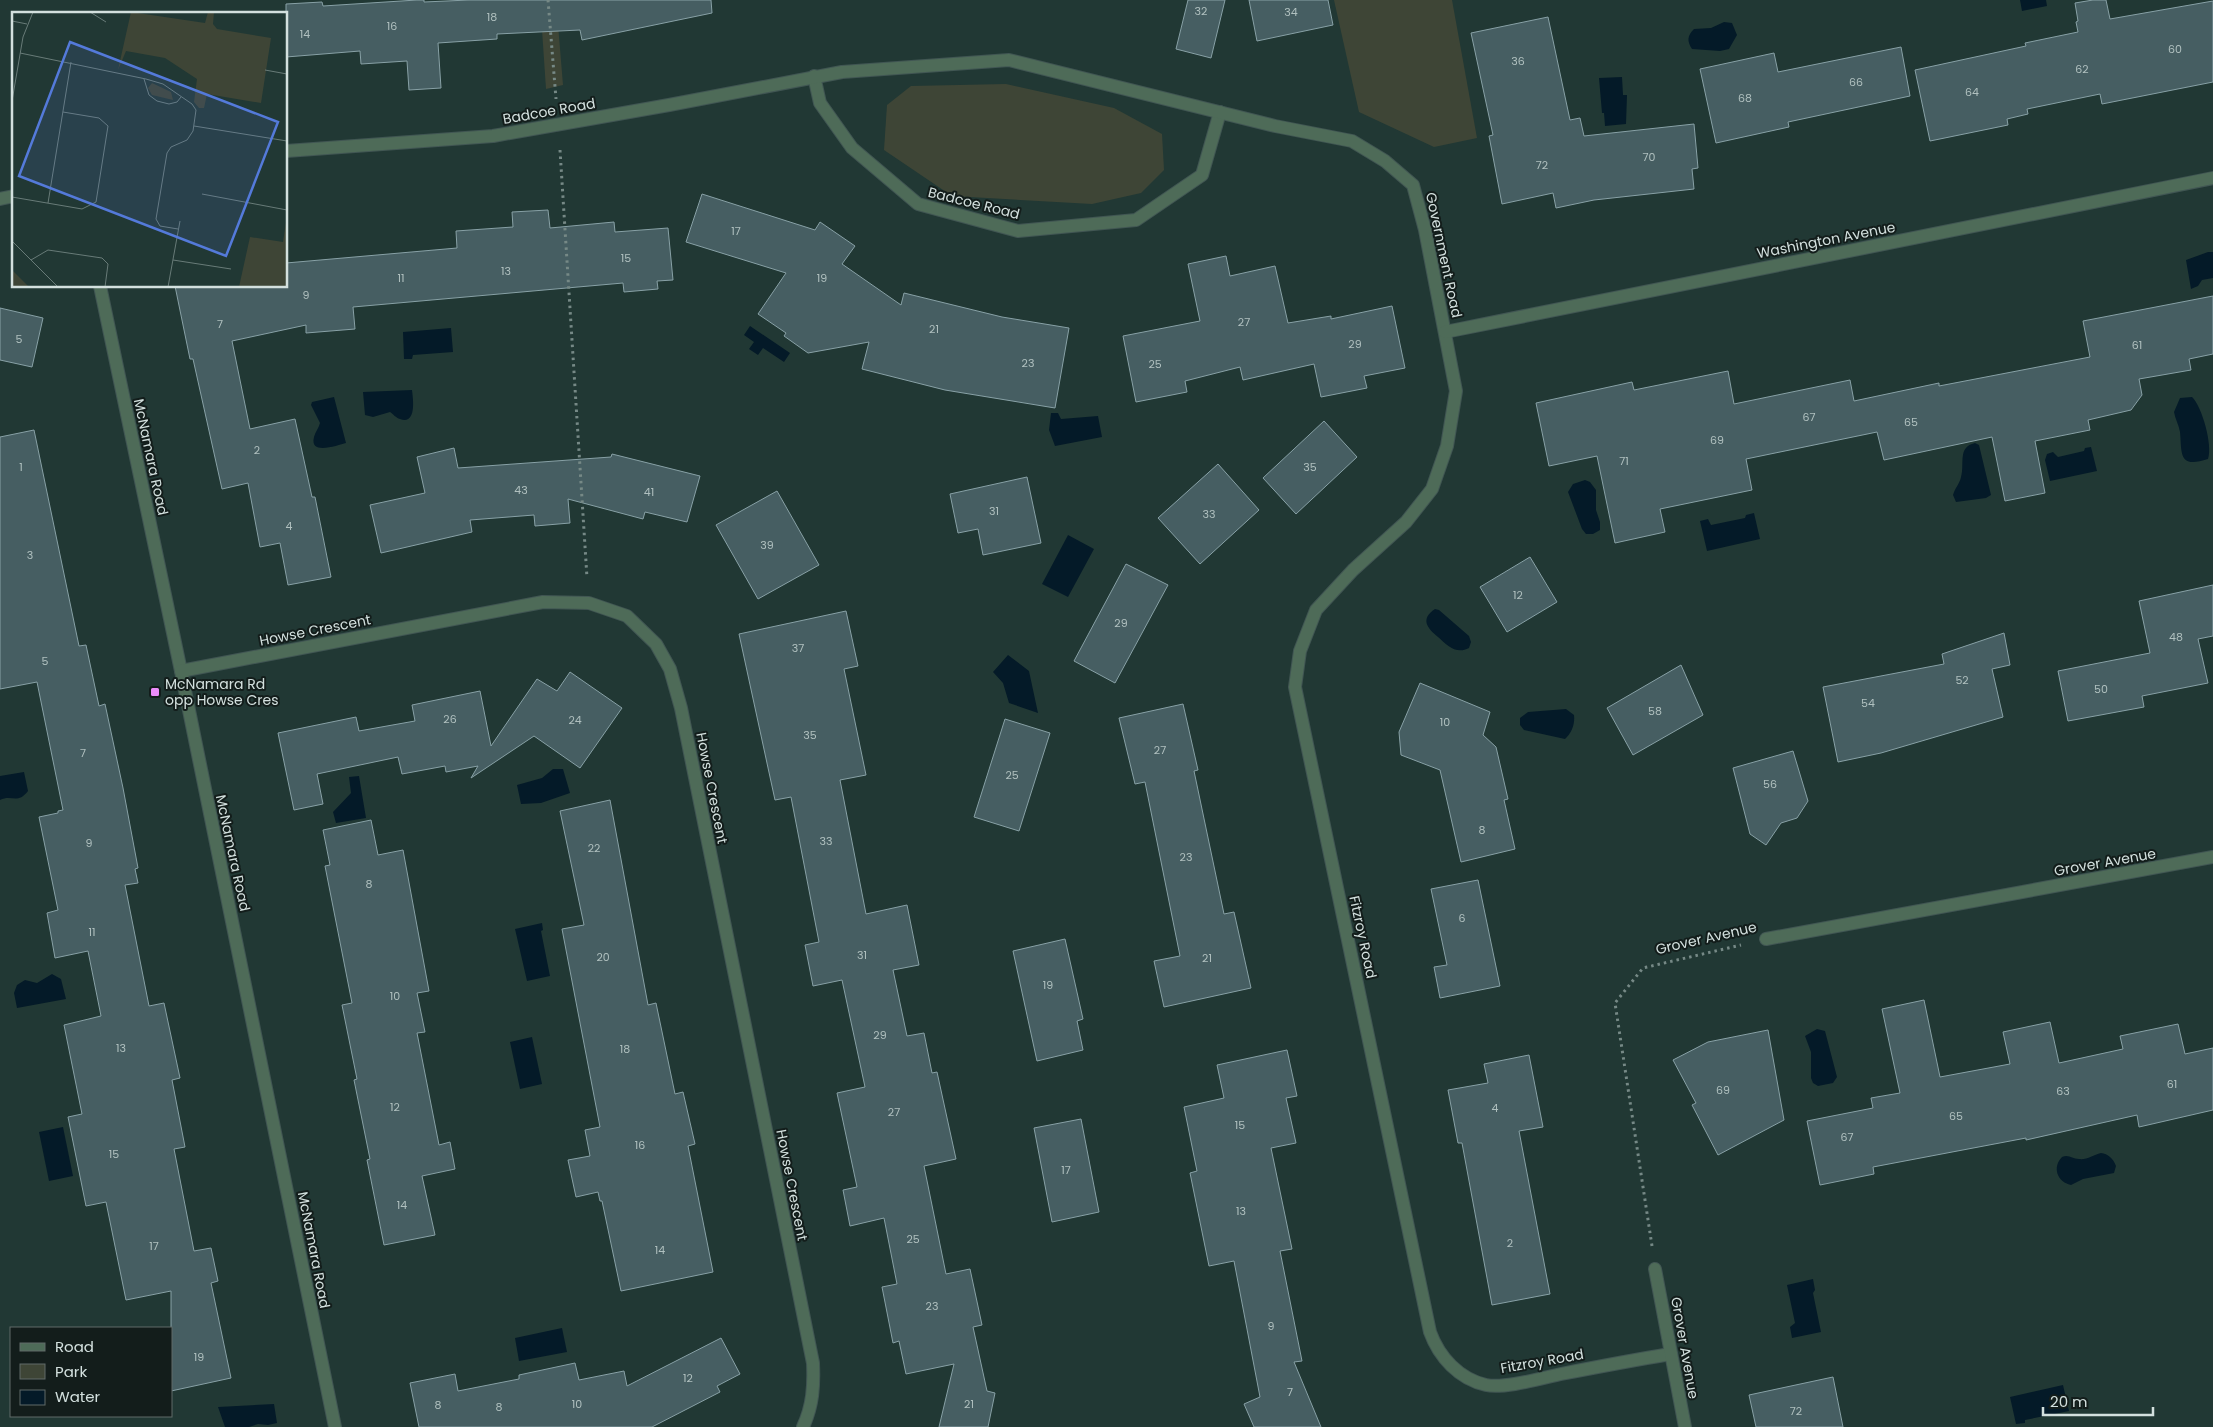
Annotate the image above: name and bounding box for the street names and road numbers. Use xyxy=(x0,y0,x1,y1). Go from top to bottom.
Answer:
street label: Badcoe Road xyxy=(501,93,597,129)
street label: Badcoe Road xyxy=(926,182,1022,224)
street label: Government Road xyxy=(1421,190,1467,320)
street label: Washington Avenue xyxy=(1755,217,1897,263)
street label: McNamara Road xyxy=(129,397,173,517)
street label: Howse Crescent xyxy=(258,609,372,651)
street label: Howse Crescent xyxy=(691,731,733,845)
street label: McNamara Road xyxy=(211,793,255,913)
street label: Grover Avenue xyxy=(2052,843,2158,881)
street label: Fitzroy Road xyxy=(1344,894,1382,980)
street label: Grover Avenue xyxy=(1654,917,1759,959)
street label: Howse Crescent xyxy=(771,1128,813,1242)
street label: McNamara Road xyxy=(293,1190,335,1310)
street label: Grover Avenue xyxy=(1666,1295,1704,1401)
street label: Fitzroy Road xyxy=(1499,1344,1585,1378)

